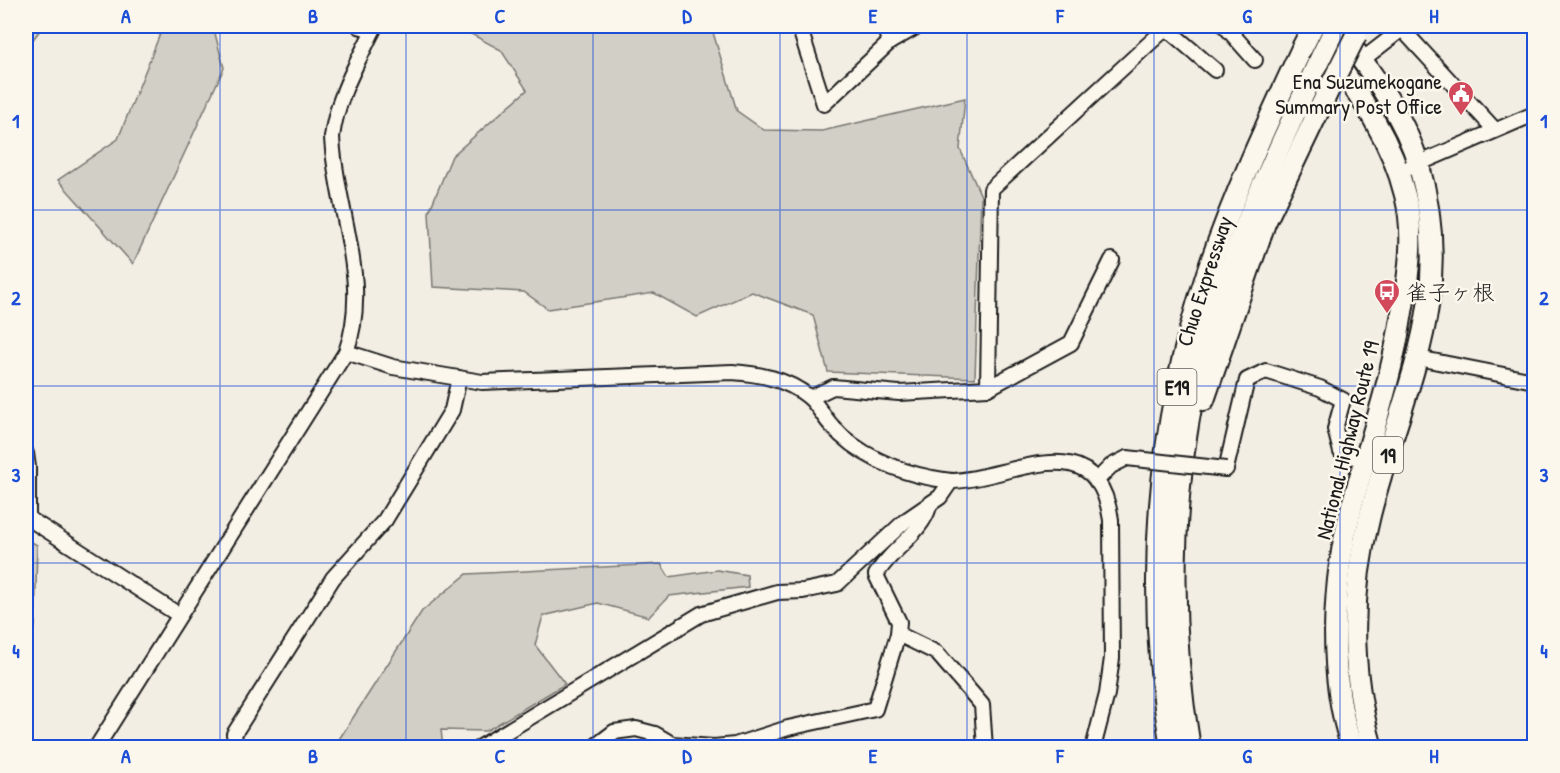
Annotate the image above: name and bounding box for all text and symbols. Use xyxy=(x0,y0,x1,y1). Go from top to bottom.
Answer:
text: A xyxy=(121,2,131,29)
text: B xyxy=(308,2,318,29)
text: C xyxy=(495,2,506,29)
text: D xyxy=(682,2,692,29)
text: E xyxy=(869,2,878,29)
text: F xyxy=(1055,2,1065,29)
text: G xyxy=(1242,2,1252,29)
text: H xyxy=(1429,2,1439,29)
place label: Ena Suzumekogane Summary Post Office xyxy=(1275,66,1442,121)
public building icon: Ena Suzumekogane Summary Post Office xyxy=(1446,79,1476,117)
text: 1 xyxy=(12,107,20,134)
text: 1 xyxy=(1540,107,1548,134)
street label: Chuo Expressway xyxy=(1169,212,1239,350)
bus stop icon: 雀子ヶ根 xyxy=(1372,277,1402,315)
place label: 雀子ヶ根 xyxy=(1406,277,1495,307)
text: 2 xyxy=(11,284,21,311)
text: 2 xyxy=(1539,284,1549,311)
street label: National Highway Route 19 xyxy=(1308,338,1386,542)
road number: E19 xyxy=(1158,369,1196,405)
road number: 19 xyxy=(1373,437,1403,473)
text: 3 xyxy=(12,461,21,488)
text: 3 xyxy=(1540,461,1549,488)
text: 4 xyxy=(12,637,20,664)
text: 4 xyxy=(1540,637,1548,664)
text: A xyxy=(121,742,131,769)
text: B xyxy=(308,742,318,769)
text: C xyxy=(495,742,506,769)
text: D xyxy=(682,742,692,769)
text: E xyxy=(869,742,878,769)
text: F xyxy=(1055,742,1065,769)
text: G xyxy=(1242,742,1252,769)
text: H xyxy=(1429,742,1439,769)

